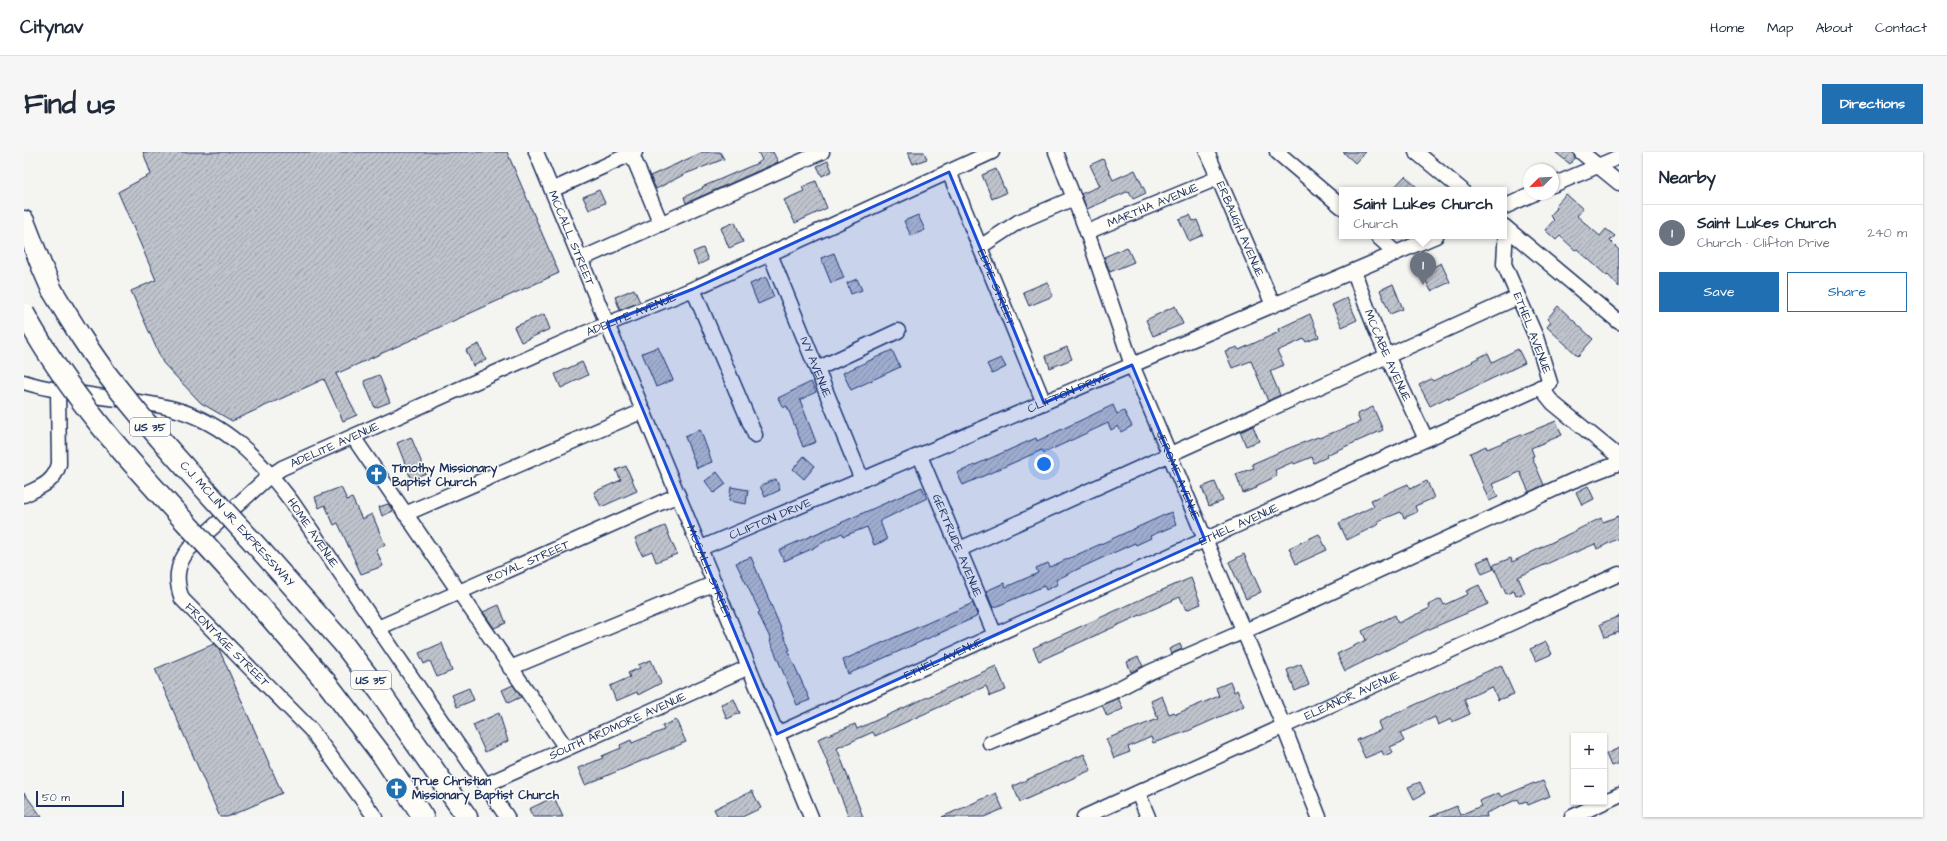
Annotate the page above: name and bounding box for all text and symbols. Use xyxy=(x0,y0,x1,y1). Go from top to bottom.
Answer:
text: Citynav xyxy=(20,14,83,41)
text: Home xyxy=(1710,18,1745,38)
text: Map xyxy=(1767,18,1793,38)
text: About xyxy=(1815,18,1853,38)
text: Contact xyxy=(1875,18,1927,38)
button: Directions xyxy=(1822,84,1923,124)
text: Find us xyxy=(24,85,115,124)
north arrow xyxy=(1523,164,1559,200)
text: Nearby xyxy=(1659,166,1716,190)
street label: MARTHA AVENUE xyxy=(1104,179,1201,231)
street label: ERBAUGH AVENUE xyxy=(1212,179,1268,280)
popup xyxy=(1339,187,1507,239)
street label: MCCALL STREET xyxy=(544,188,599,289)
text: Saint Lukes Church xyxy=(1354,194,1492,215)
text: Saint Lukes Church xyxy=(1697,213,1836,234)
text: Church xyxy=(1354,215,1398,233)
text: 1 xyxy=(1671,224,1673,242)
text: 240 m xyxy=(1867,224,1907,242)
text: Church · Clifton Drive xyxy=(1697,234,1830,252)
street label: EDDIE STREET xyxy=(973,247,1020,329)
pin: 1 xyxy=(1410,252,1436,285)
button: Save xyxy=(1659,272,1779,312)
button: Share xyxy=(1787,272,1907,312)
street label: ADELITE AVENUE xyxy=(583,288,679,340)
street label: ETHEL AVENUE xyxy=(1509,290,1555,376)
street label: MCCABE AVENUE xyxy=(1360,307,1416,404)
street label: IVY AVENUE xyxy=(796,334,836,400)
street label: CLIFTON DRIVE xyxy=(1025,367,1112,417)
street label: ADELITE AVENUE xyxy=(287,417,382,472)
road number: US 35 xyxy=(130,418,170,436)
street label: JEROME AVENUE xyxy=(1152,428,1205,523)
your location xyxy=(1034,454,1054,474)
street label: C.J. MCLIN JR. EXPRESSWAY xyxy=(176,457,298,591)
place label: Timothy Missionary Baptist Church xyxy=(391,460,498,492)
church icon: Timothy Missionary Baptist Church xyxy=(363,462,389,488)
street label: GERTRUDE AVENUE xyxy=(928,491,987,600)
street label: CLIFTON DRIVE xyxy=(726,494,814,544)
street label: HOME AVENUE xyxy=(283,495,343,571)
street label: ETHEL AVENUE xyxy=(1196,499,1281,550)
street label: MCCALL STREET xyxy=(683,522,737,623)
street label: ROYAL STREET xyxy=(484,535,573,587)
street label: FRONTAGE STREET xyxy=(181,599,273,691)
street label: ETHEL AVENUE xyxy=(901,633,986,684)
street label: ELEANOR AVENUE xyxy=(1301,666,1402,724)
road number: US 35 xyxy=(351,671,391,689)
street label: SOUTH ARDMORE AVENUE xyxy=(546,688,689,764)
map controls xyxy=(1571,733,1607,805)
button: + xyxy=(1571,733,1607,769)
button: − xyxy=(1571,769,1607,805)
place label: True Christian Missionary Baptist Church xyxy=(411,773,560,805)
church icon: True Christian Missionary Baptist Church xyxy=(383,775,409,801)
scale bar xyxy=(36,789,124,808)
text: 50 m xyxy=(42,790,70,805)

